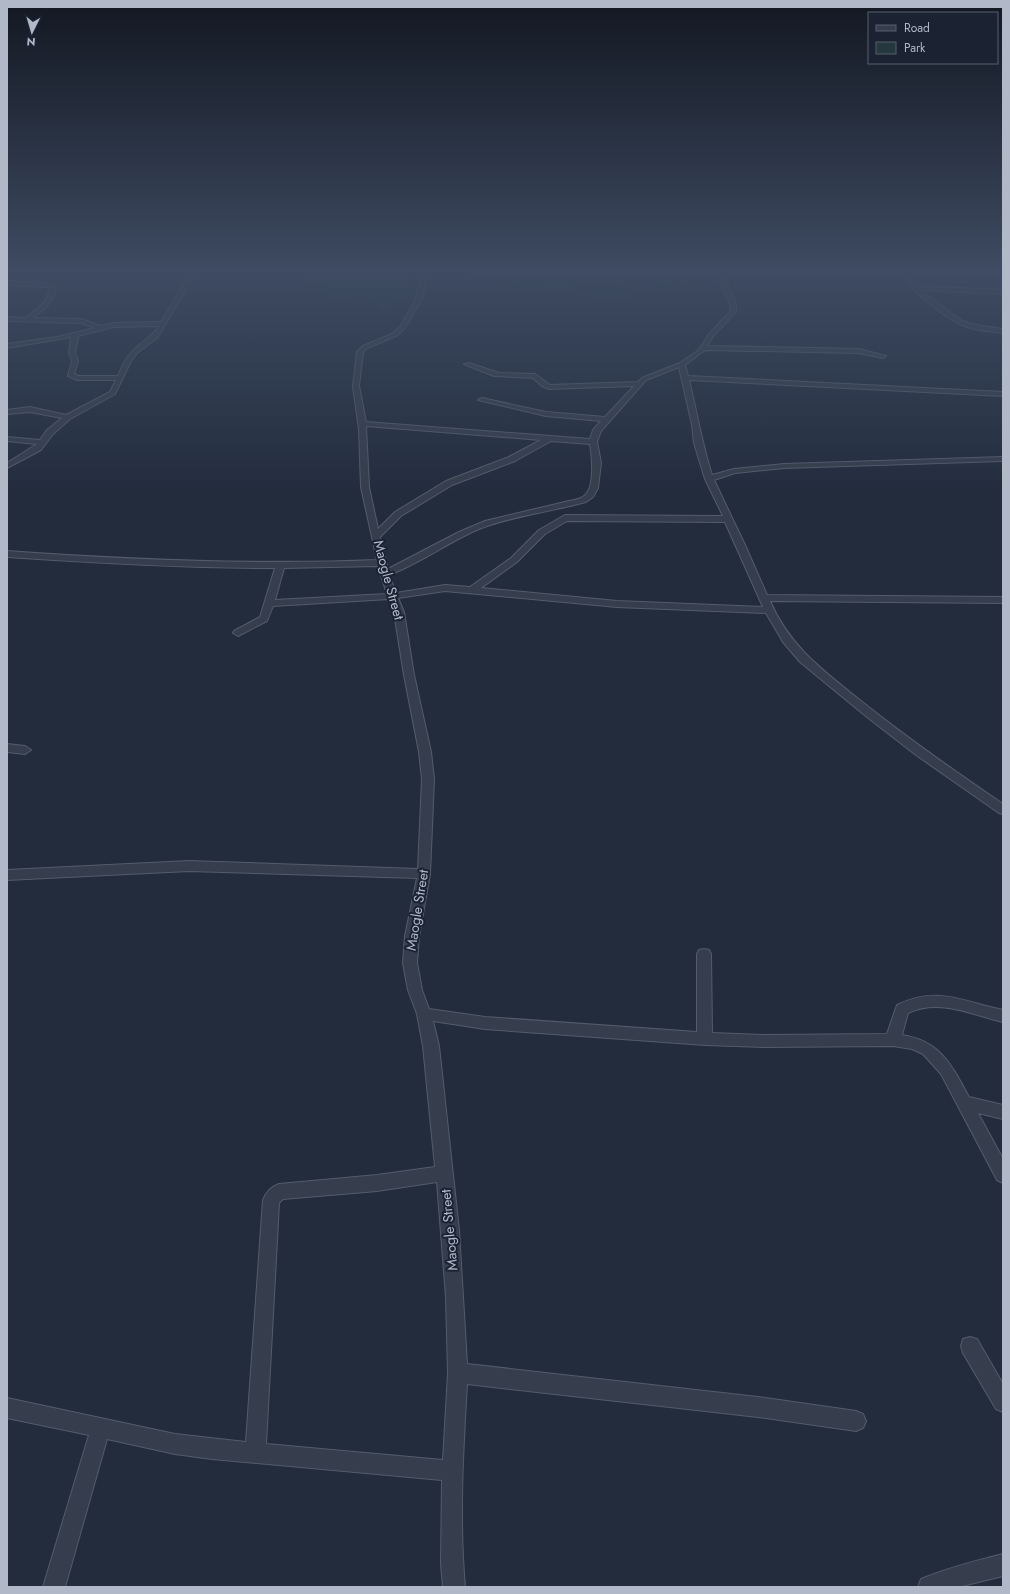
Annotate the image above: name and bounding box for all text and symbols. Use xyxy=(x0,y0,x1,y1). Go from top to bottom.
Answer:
north arrow xyxy=(12,12,52,52)
legend xyxy=(868,12,998,64)
text: Road xyxy=(904,19,930,37)
text: N xyxy=(26,34,36,50)
text: Park xyxy=(904,39,926,57)
street label: Maogle Street xyxy=(369,538,409,623)
street label: Maogle Street xyxy=(401,867,433,952)
street label: Maogle Street xyxy=(435,1188,463,1272)

